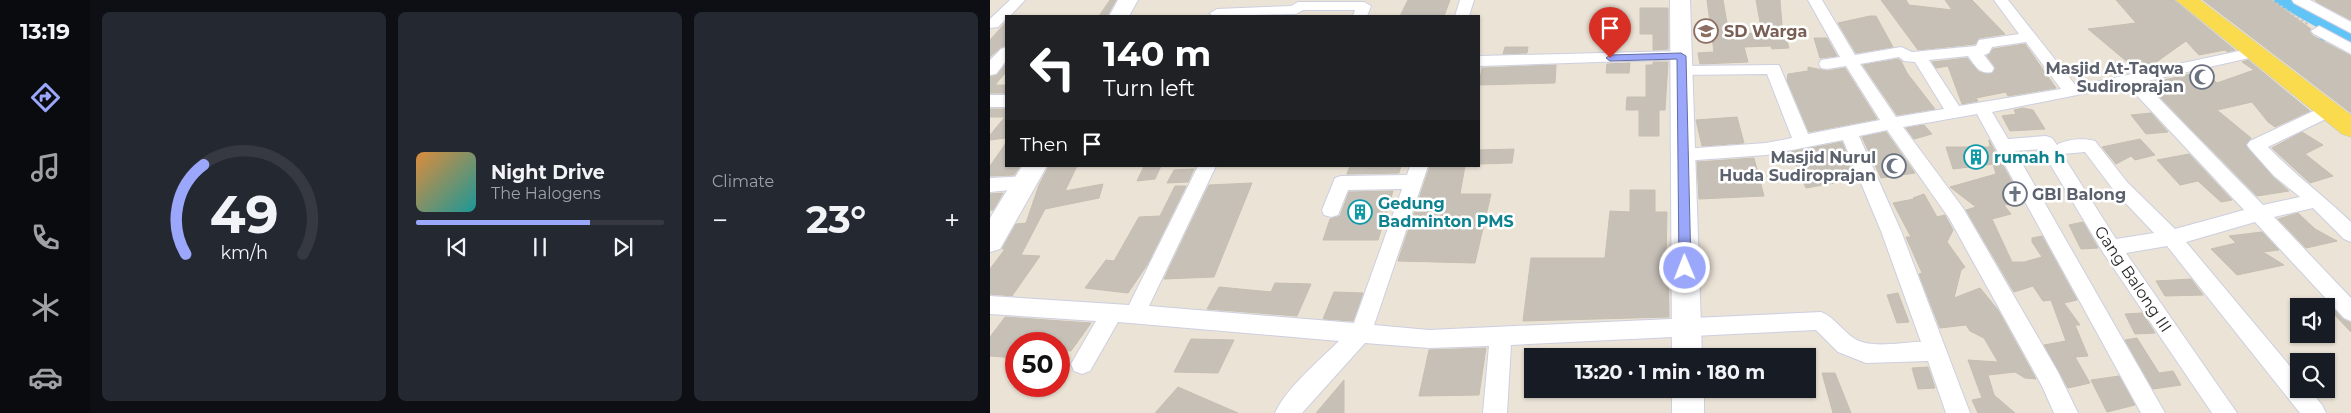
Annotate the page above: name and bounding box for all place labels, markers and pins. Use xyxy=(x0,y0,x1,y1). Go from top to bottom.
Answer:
pin xyxy=(1589,7,1631,58)
school or university icon: SD Warga xyxy=(1693,18,1719,44)
place label: SD Warga xyxy=(1724,22,1807,41)
place label: Masjid At-Taqwa Sudiroprajan xyxy=(2046,59,2184,96)
mosque icon: Masjid At-Taqwa Sudiroprajan xyxy=(2189,64,2215,90)
building icon: rumah h xyxy=(1963,144,1989,170)
place label: Masjid Nurul Huda Sudiroprajan xyxy=(1719,148,1876,185)
place label: rumah h xyxy=(1994,148,2065,167)
mosque icon: Masjid Nurul Huda Sudiroprajan xyxy=(1881,153,1907,179)
church icon: GBI Balong xyxy=(2002,181,2028,207)
place label: GBI Balong xyxy=(2032,185,2126,204)
place label: Gedung Badminton PMS xyxy=(1378,194,1514,231)
building icon: Gedung Badminton PMS xyxy=(1347,199,1373,225)

